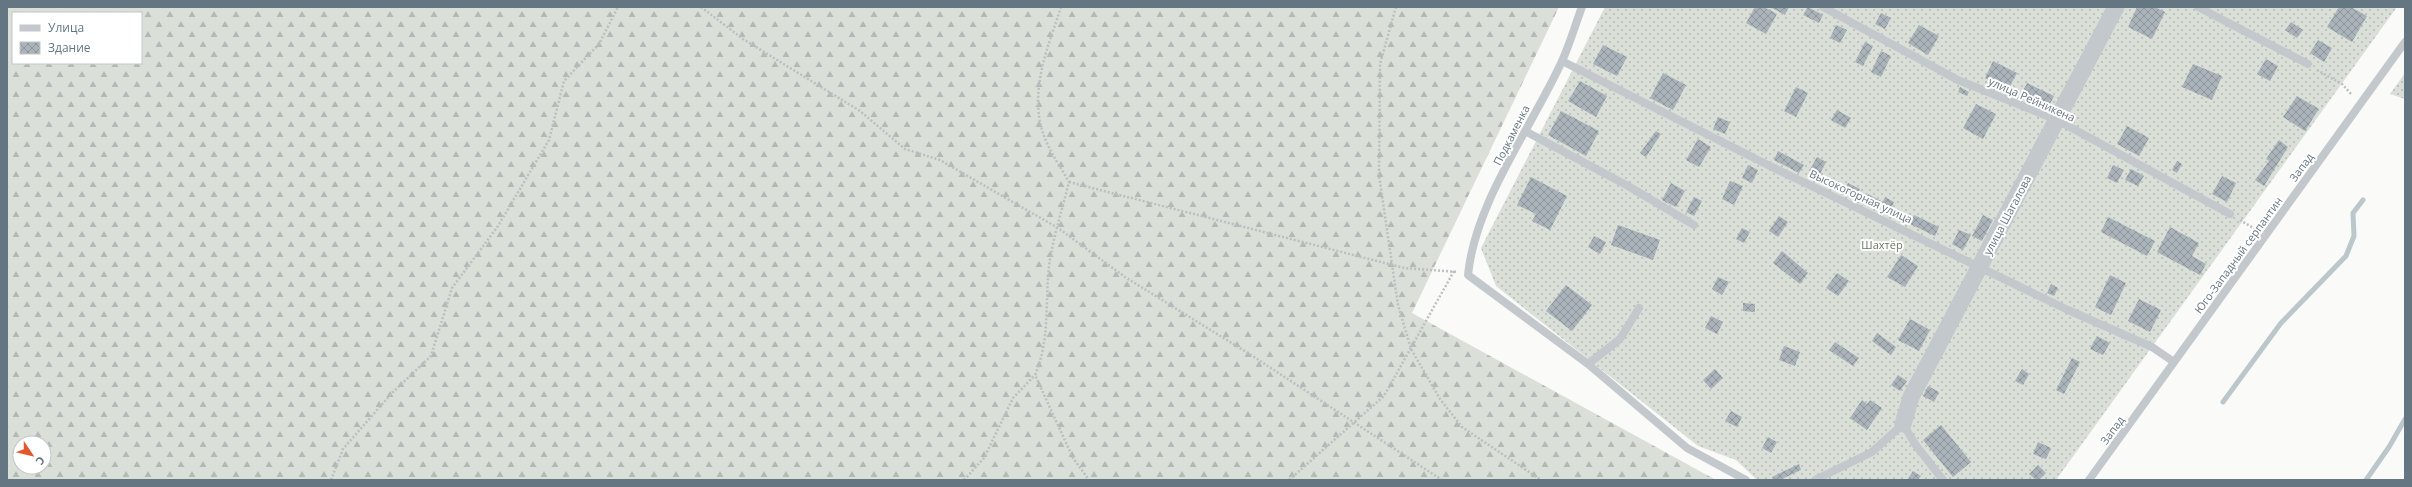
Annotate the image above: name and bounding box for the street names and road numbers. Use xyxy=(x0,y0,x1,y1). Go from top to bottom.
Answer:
street label: улица Рейникена xyxy=(1986,73,2078,125)
street label: Подкаменка xyxy=(1489,102,1533,168)
street label: Запад xyxy=(2286,149,2317,184)
street label: Высокогорная улица xyxy=(1807,166,1915,226)
street label: улица Шагалова xyxy=(1980,172,2034,258)
street label: Юго-Западный серпантин xyxy=(2191,194,2285,316)
street label: Запад xyxy=(2097,412,2128,447)

